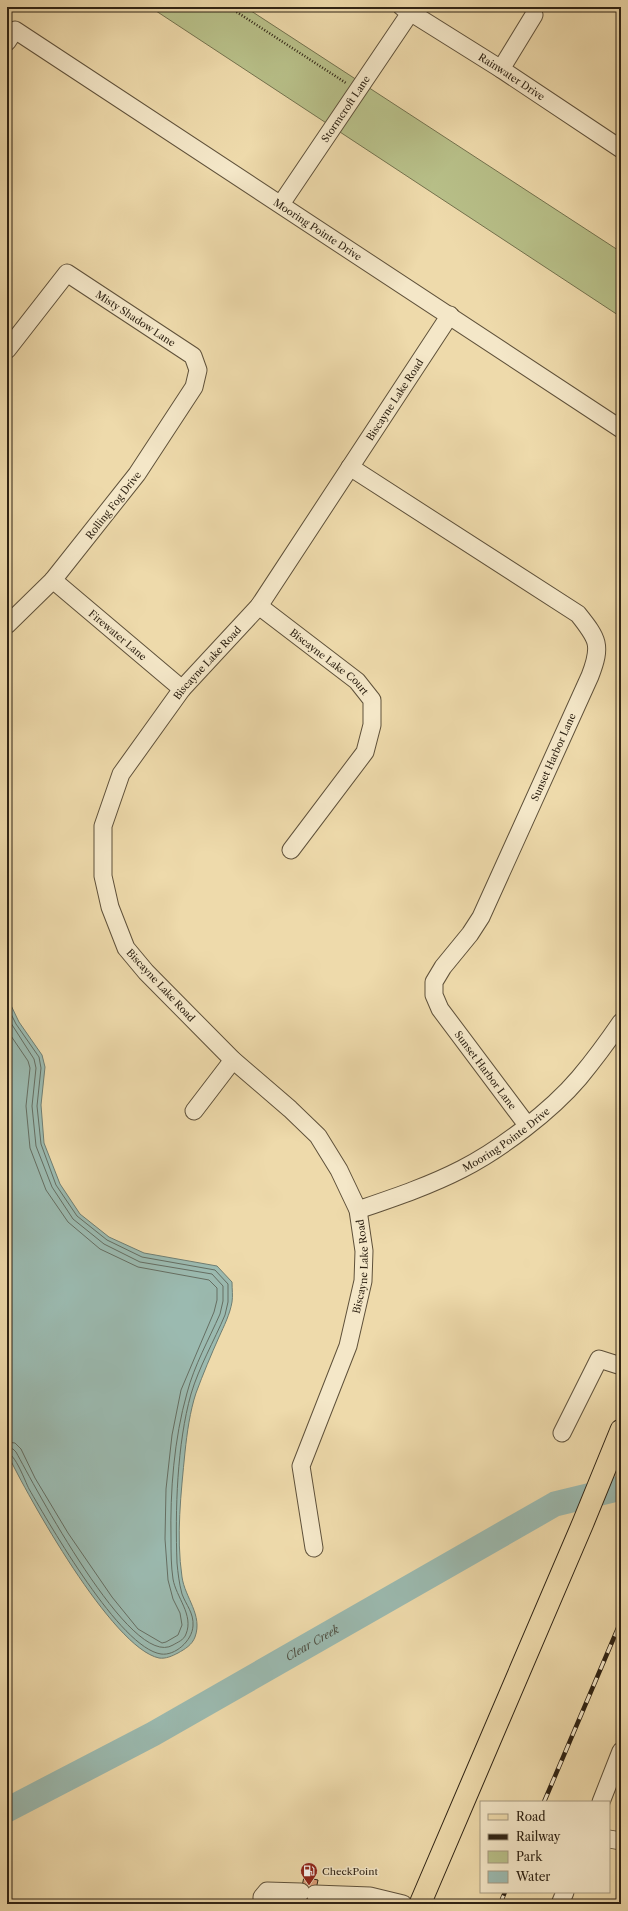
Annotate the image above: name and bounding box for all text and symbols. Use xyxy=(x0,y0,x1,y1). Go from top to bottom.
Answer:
street label: Rainwater Drive xyxy=(476,51,548,104)
street label: Stormcroft Lane xyxy=(319,73,373,145)
street label: Mooring Pointe Drive xyxy=(271,196,365,264)
street label: Misty Shadow Lane xyxy=(93,288,178,350)
street label: Biscayne Lake Road xyxy=(363,356,426,443)
street label: Rolling Fog Drive xyxy=(83,468,144,542)
street label: Firewater Lane xyxy=(86,607,150,664)
street label: Biscayne Lake Road xyxy=(171,624,244,702)
street label: Biscayne Lake Court xyxy=(287,626,372,698)
street label: Sunset Harbor Lane xyxy=(528,711,579,803)
street label: Biscayne Lake Road xyxy=(124,946,198,1024)
street label: Sunset Harbor Lane xyxy=(452,1028,519,1113)
street label: Mooring Pointe Drive xyxy=(460,1104,553,1175)
street label: Biscayne Lake Road xyxy=(350,1218,371,1315)
water label: Clear Creek xyxy=(283,1622,342,1664)
legend xyxy=(480,1801,610,1893)
text: Road xyxy=(516,1809,546,1824)
text: Railway xyxy=(516,1829,561,1844)
text: Park xyxy=(516,1849,543,1864)
fuel station icon: CheckPoint xyxy=(299,1861,319,1886)
place label: CheckPoint xyxy=(322,1865,378,1878)
text: Water xyxy=(515,1869,550,1884)

